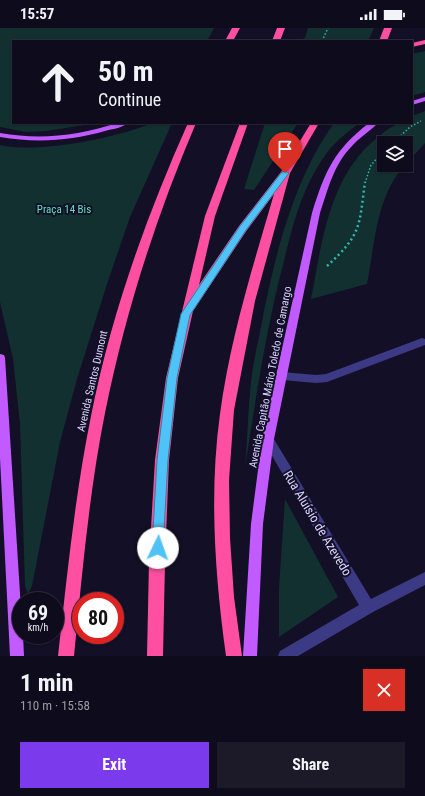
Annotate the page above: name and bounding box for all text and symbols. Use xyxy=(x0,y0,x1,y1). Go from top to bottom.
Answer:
text: 15:57 xyxy=(20,5,54,23)
text: 50 m xyxy=(98,55,154,88)
icon: ahead xyxy=(32,56,84,108)
text: Continue xyxy=(98,89,161,110)
pin xyxy=(268,132,302,173)
map controls xyxy=(377,136,413,172)
button: layers xyxy=(377,136,413,172)
icon: arrive xyxy=(274,138,296,160)
park label: Praça 14 Bis xyxy=(37,203,91,216)
street label: Avenida Capitão Mário Toledo de Camargo xyxy=(247,285,295,469)
street label: Avenida Santos Dumont xyxy=(75,329,110,433)
street label: Rua Aluísio de Azevedo xyxy=(280,468,355,579)
position arrow xyxy=(137,527,179,569)
speed limit sign: 80 xyxy=(72,592,124,644)
text: 69 xyxy=(28,601,48,625)
text: km/h xyxy=(28,622,48,633)
text: 1 min xyxy=(20,669,73,697)
button: close xyxy=(363,669,405,711)
text: 110 m · 15:58 xyxy=(20,698,90,713)
button: Exit xyxy=(20,742,209,788)
button: Share xyxy=(217,742,405,788)

